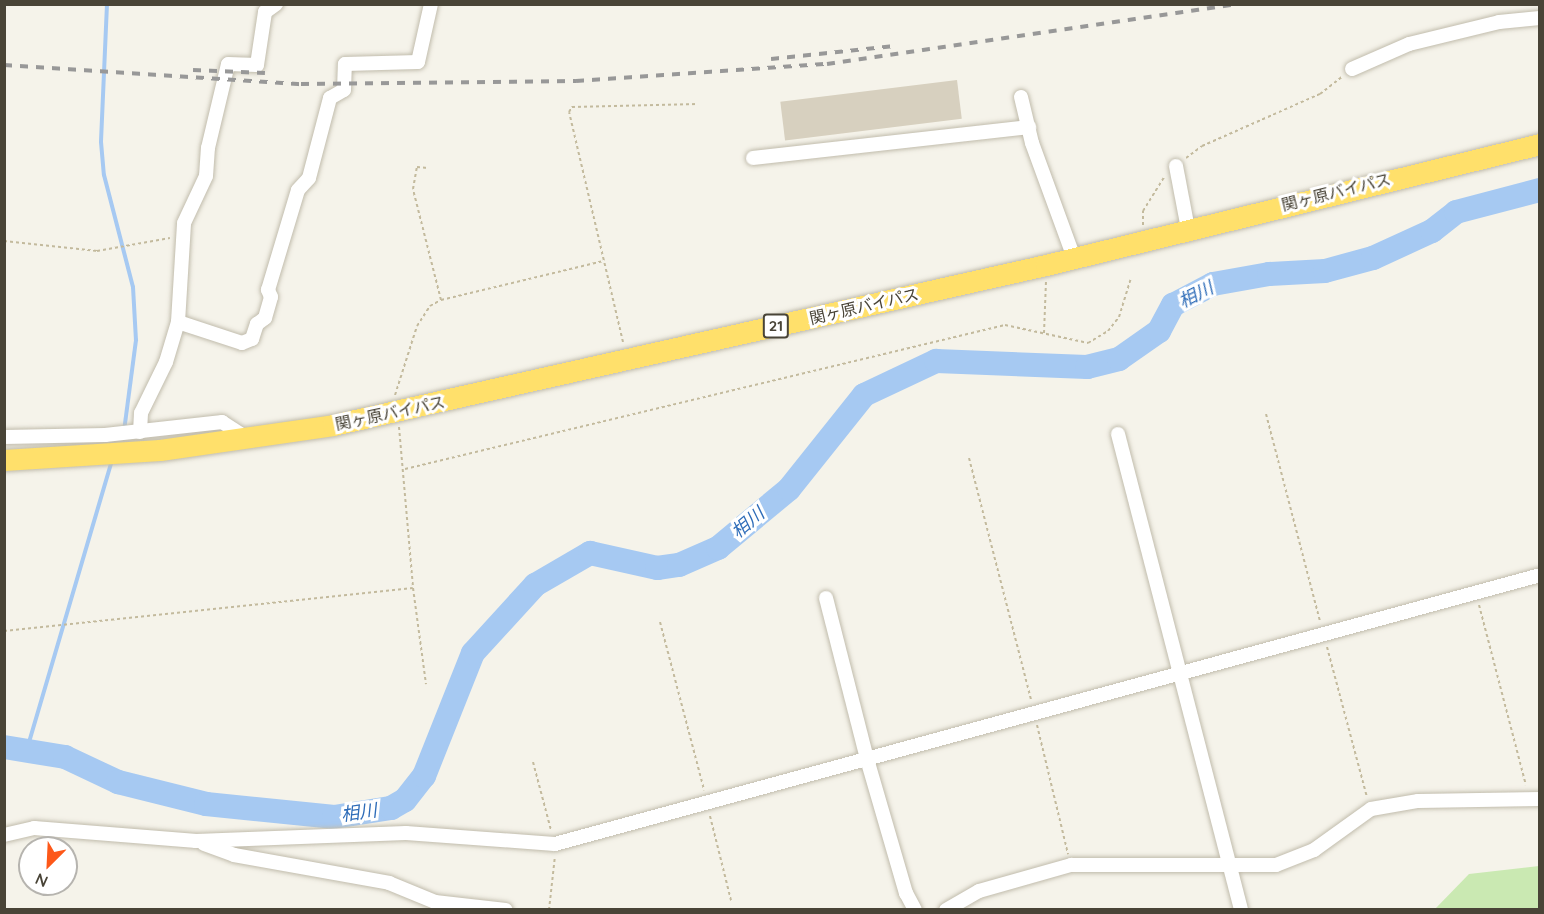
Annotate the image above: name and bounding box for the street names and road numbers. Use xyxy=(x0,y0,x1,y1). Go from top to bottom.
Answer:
street label: 関ヶ原バイパス xyxy=(1279,169,1393,215)
street label: 関ヶ原バイパス xyxy=(807,284,921,328)
road number: 21 xyxy=(762,314,790,338)
street label: 関ヶ原バイパス xyxy=(333,392,447,434)

